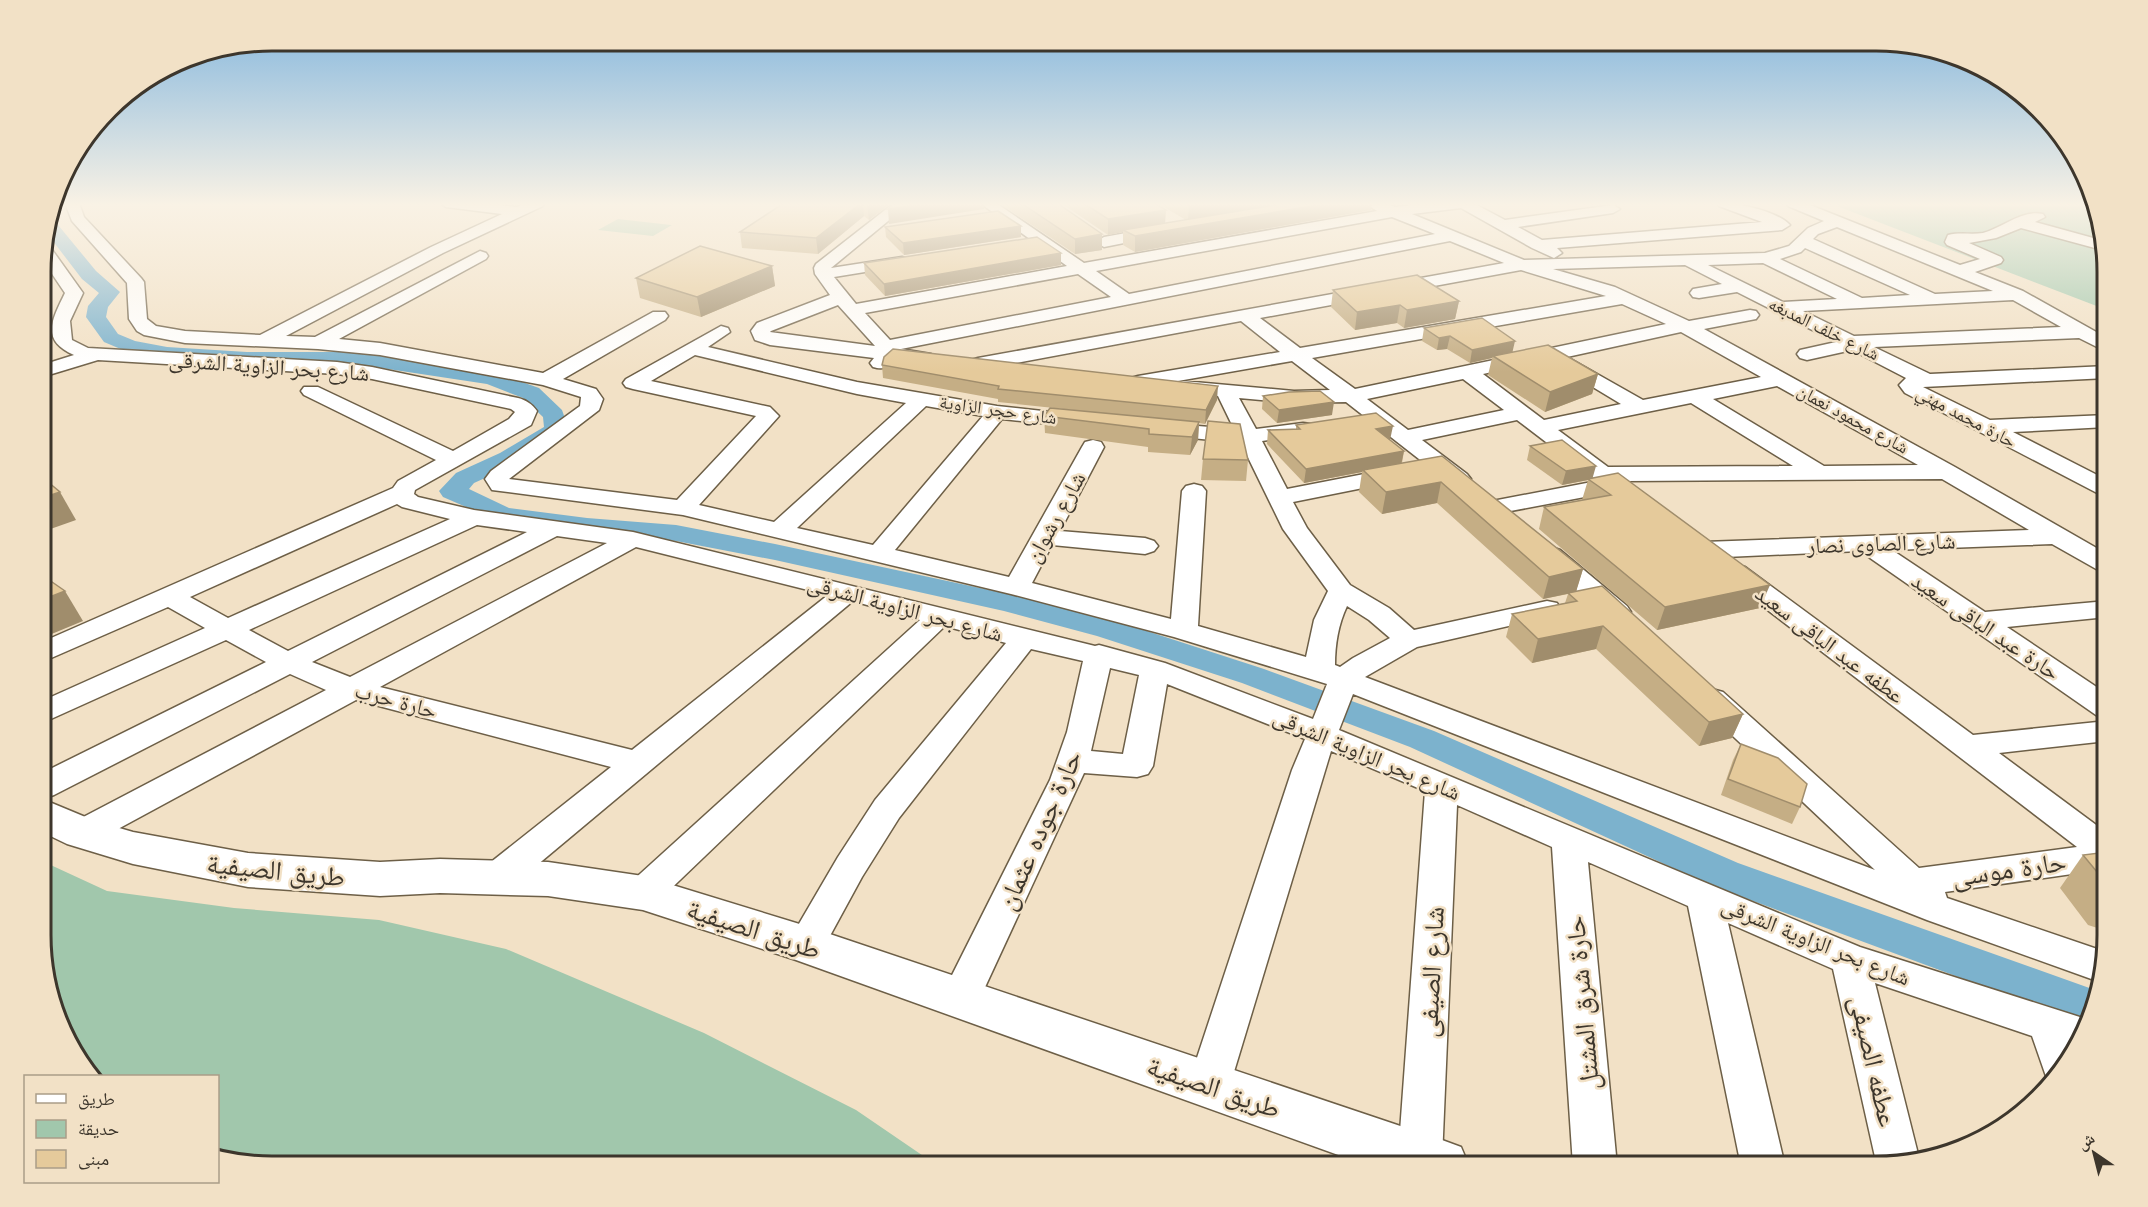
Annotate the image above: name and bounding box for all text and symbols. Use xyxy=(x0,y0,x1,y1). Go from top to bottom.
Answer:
street label: شارع خلف المدبغه xyxy=(1764,291,1884,367)
street label: شارع بحر الزاوية الشرقى xyxy=(168,343,370,389)
street label: شارع محمود نعمان xyxy=(1793,378,1913,460)
street label: حارة محمد مهني xyxy=(1911,380,2021,456)
street label: شارع حجر الزاوية xyxy=(938,389,1058,431)
street label: شارع رشوان xyxy=(1017,466,1093,568)
street label: شارع الصاوى نصار xyxy=(1805,524,1956,562)
street label: حارة عبد الباقى سعيد xyxy=(1905,564,2067,688)
street label: شارع بحر الزاوية الشرقى xyxy=(804,567,1006,649)
street label: عطفه عبد الباقى سعيد xyxy=(1749,577,1911,711)
street label: حارة حرب xyxy=(352,674,440,726)
street label: شارع بحر الزاوية الشرقى xyxy=(1268,700,1466,808)
street label: حارة جوده عثمان xyxy=(986,744,1092,916)
street label: حارة موسى xyxy=(1949,842,2069,896)
street label: طريق الصيفية xyxy=(205,843,347,897)
street label: طريق الصيفية xyxy=(682,889,826,969)
street label: شارع بحر الزاوية الشرقى xyxy=(1717,889,1915,993)
street label: شارع الصيفى xyxy=(1408,905,1454,1039)
street label: حارة شرق المشتل xyxy=(1555,914,1609,1092)
street label: عطفه الصيفى xyxy=(1840,992,1908,1130)
street label: طريق الصيفية xyxy=(1142,1046,1286,1128)
legend xyxy=(24,1075,219,1183)
text: طريق xyxy=(78,1086,115,1112)
text: حديقة xyxy=(78,1116,119,1142)
north arrow xyxy=(2064,1123,2124,1183)
text: ش xyxy=(2072,1127,2099,1155)
text: مبنى xyxy=(78,1146,109,1172)

